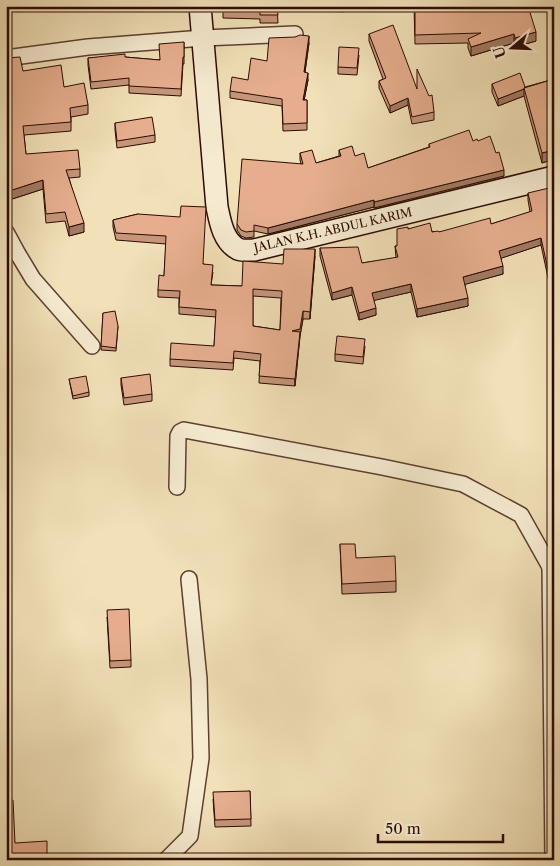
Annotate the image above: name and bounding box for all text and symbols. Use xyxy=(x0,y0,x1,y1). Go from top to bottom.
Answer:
north arrow xyxy=(488,22,538,72)
text: U xyxy=(489,43,510,61)
street label: JALAN K.H. ABDUL KARIM xyxy=(250,204,414,256)
scale bar xyxy=(378,811,502,843)
text: 50 m xyxy=(385,819,421,838)

